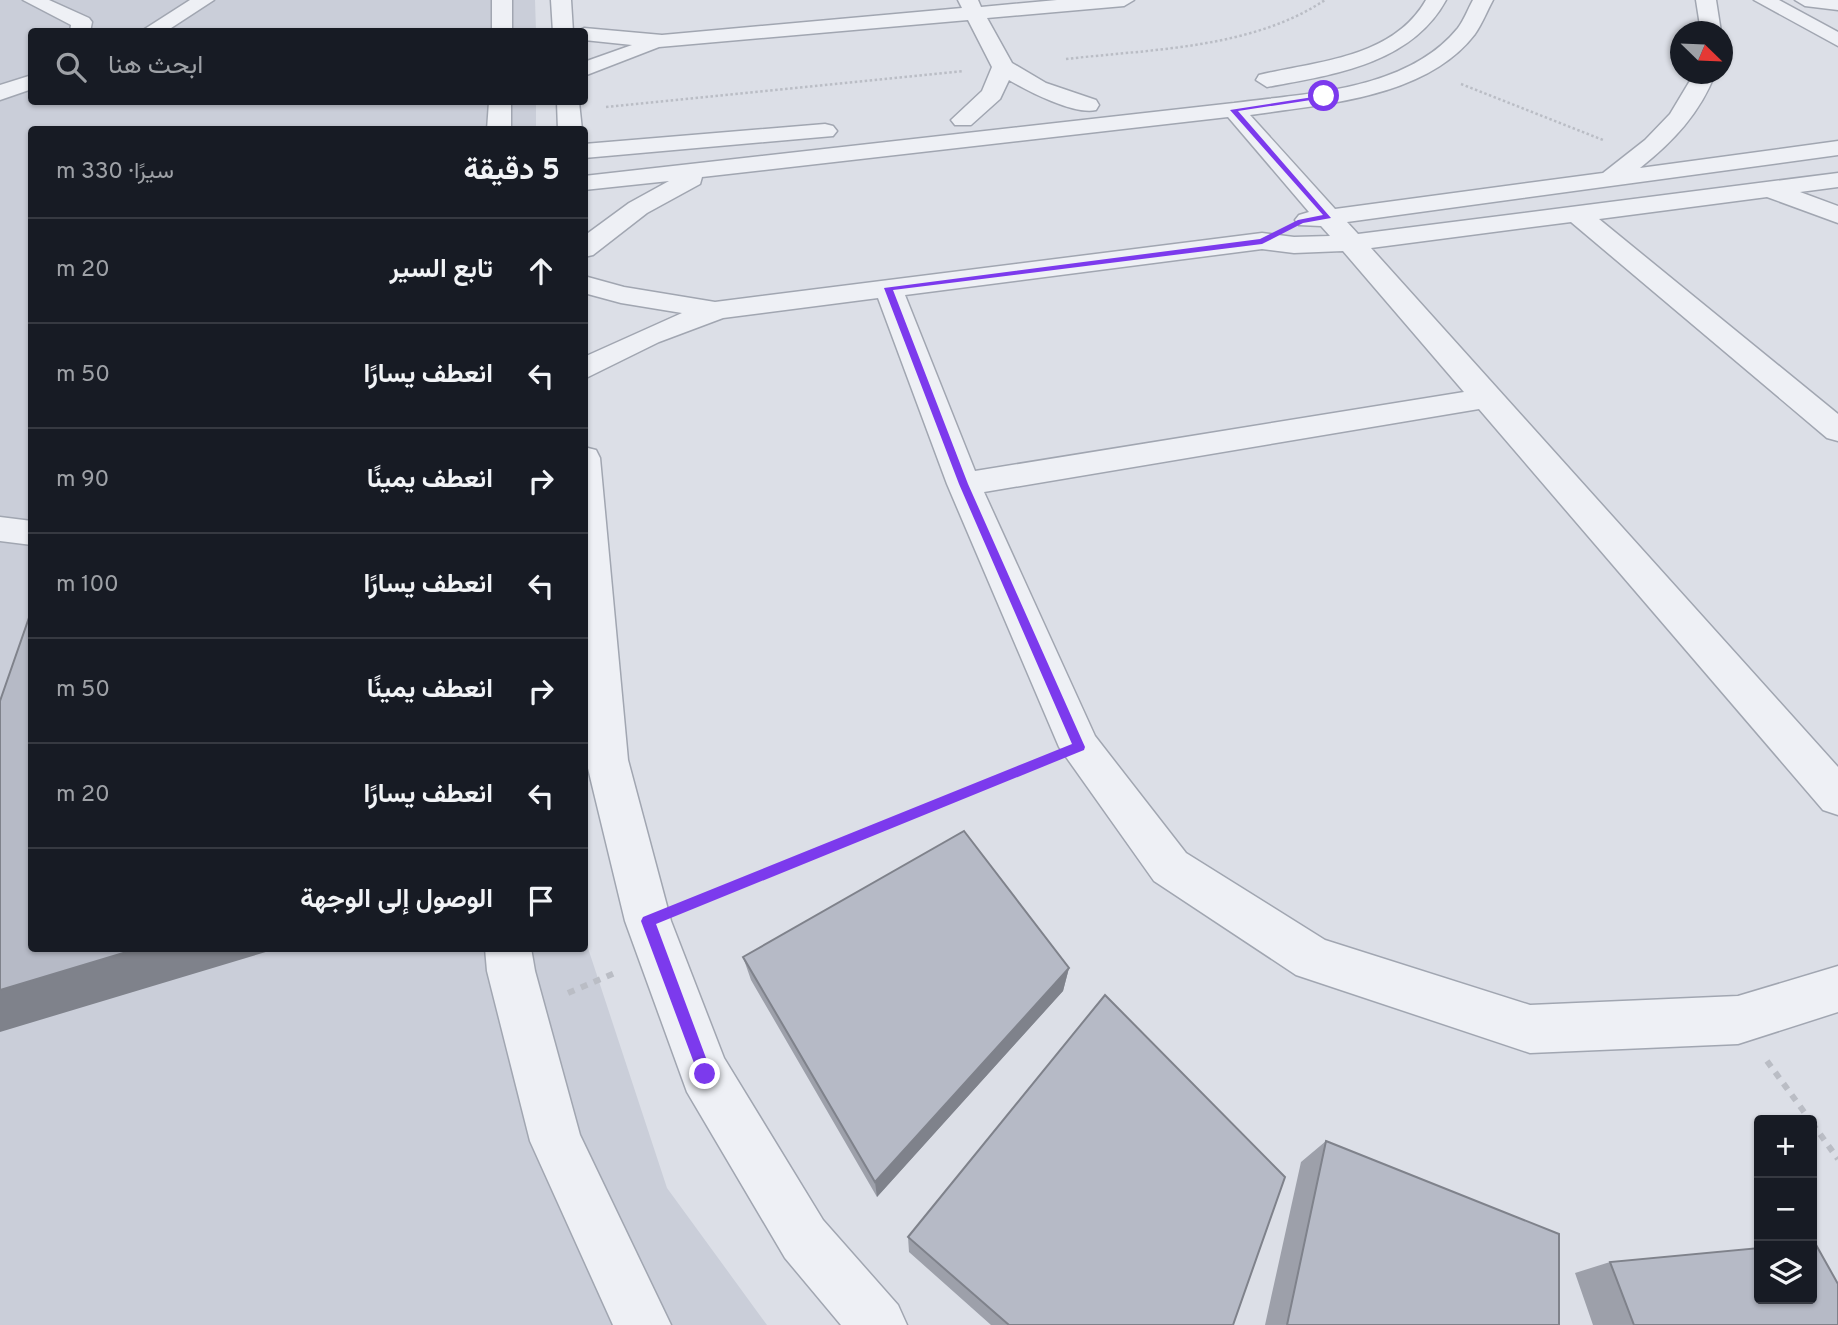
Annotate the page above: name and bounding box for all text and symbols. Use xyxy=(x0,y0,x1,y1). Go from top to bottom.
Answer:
north arrow xyxy=(1670,21,1733,84)
search box xyxy=(28,28,588,105)
icon: search xyxy=(52,48,90,86)
text: ابحث هنا xyxy=(108,50,203,83)
route start xyxy=(1308,80,1339,111)
text: 5 دقيقة xyxy=(463,153,560,190)
text: سيرًا · 330 m xyxy=(56,158,174,187)
icon: ahead xyxy=(522,252,560,290)
text: تابع السير xyxy=(390,254,493,287)
text: 20 m xyxy=(56,256,110,285)
icon: left xyxy=(522,357,560,395)
text: انعطف يسارًا xyxy=(363,359,493,392)
text: 50 m xyxy=(56,361,110,390)
icon: right xyxy=(522,462,560,500)
text: انعطف يمينًا xyxy=(367,464,493,497)
text: 90 m xyxy=(56,466,109,495)
icon: left xyxy=(522,567,560,605)
text: انعطف يسارًا xyxy=(363,569,493,602)
text: 100 m xyxy=(56,571,119,600)
icon: right xyxy=(522,672,560,710)
text: انعطف يمينًا xyxy=(367,674,493,707)
text: 50 m xyxy=(56,676,110,705)
icon: left xyxy=(522,777,560,815)
text: انعطف يسارًا xyxy=(363,779,493,812)
text: 20 m xyxy=(56,781,110,810)
icon: arrive xyxy=(522,882,560,920)
text: الوصول إلى الوجهة xyxy=(300,884,493,917)
route end xyxy=(689,1058,720,1089)
map controls xyxy=(1754,1115,1817,1304)
button: + xyxy=(1754,1115,1817,1178)
button: − xyxy=(1754,1178,1817,1241)
button: layers xyxy=(1754,1241,1817,1304)

